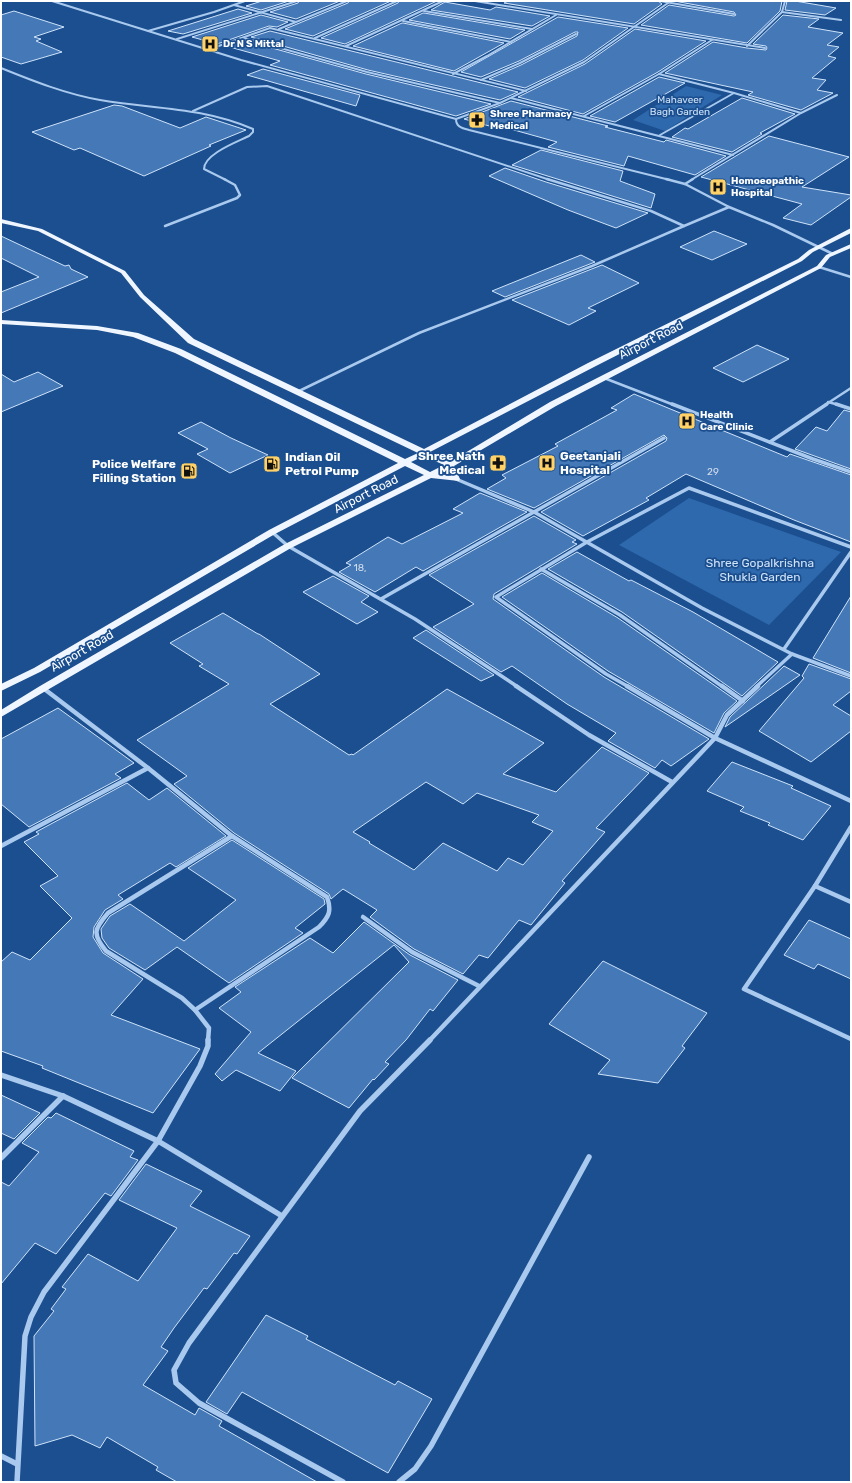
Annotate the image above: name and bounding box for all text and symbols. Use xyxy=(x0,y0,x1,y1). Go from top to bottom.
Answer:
hospital icon: Dr N S Mittal xyxy=(200,34,220,54)
place label: Dr N S Mittal xyxy=(223,38,284,50)
park label: Mahaveer Bagh Garden xyxy=(650,94,710,118)
place label: Shree Pharmacy Medical xyxy=(490,108,572,132)
pharmacy icon: Shree Pharmacy Medical xyxy=(467,110,487,130)
place label: Homoeopathic Hospital xyxy=(731,175,804,199)
hospital icon: Homoeopathic Hospital xyxy=(708,177,728,197)
street label: Airport Road xyxy=(617,318,685,362)
place label: Health Care Clinic xyxy=(700,409,754,433)
hospital icon: Health Care Clinic xyxy=(677,411,697,431)
place label: Shree Nath Medical xyxy=(418,449,485,477)
place label: Geetanjali Hospital xyxy=(560,449,621,477)
place label: Indian Oil Petrol Pump xyxy=(285,450,359,478)
pharmacy icon: Shree Nath Medical xyxy=(488,453,508,473)
hospital icon: Geetanjali Hospital xyxy=(537,453,557,473)
fuel station icon: Indian Oil Petrol Pump xyxy=(262,454,282,474)
place label: Police Welfare Filling Station xyxy=(92,457,176,485)
fuel station icon: Police Welfare Filling Station xyxy=(179,461,199,481)
house number: 29 xyxy=(707,466,719,478)
street label: Airport Road xyxy=(332,472,400,516)
park label: Shree Gopalkrishna Shukla Garden xyxy=(706,556,814,584)
house number: 18, xyxy=(353,562,367,574)
street label: Airport Road xyxy=(48,627,116,675)

